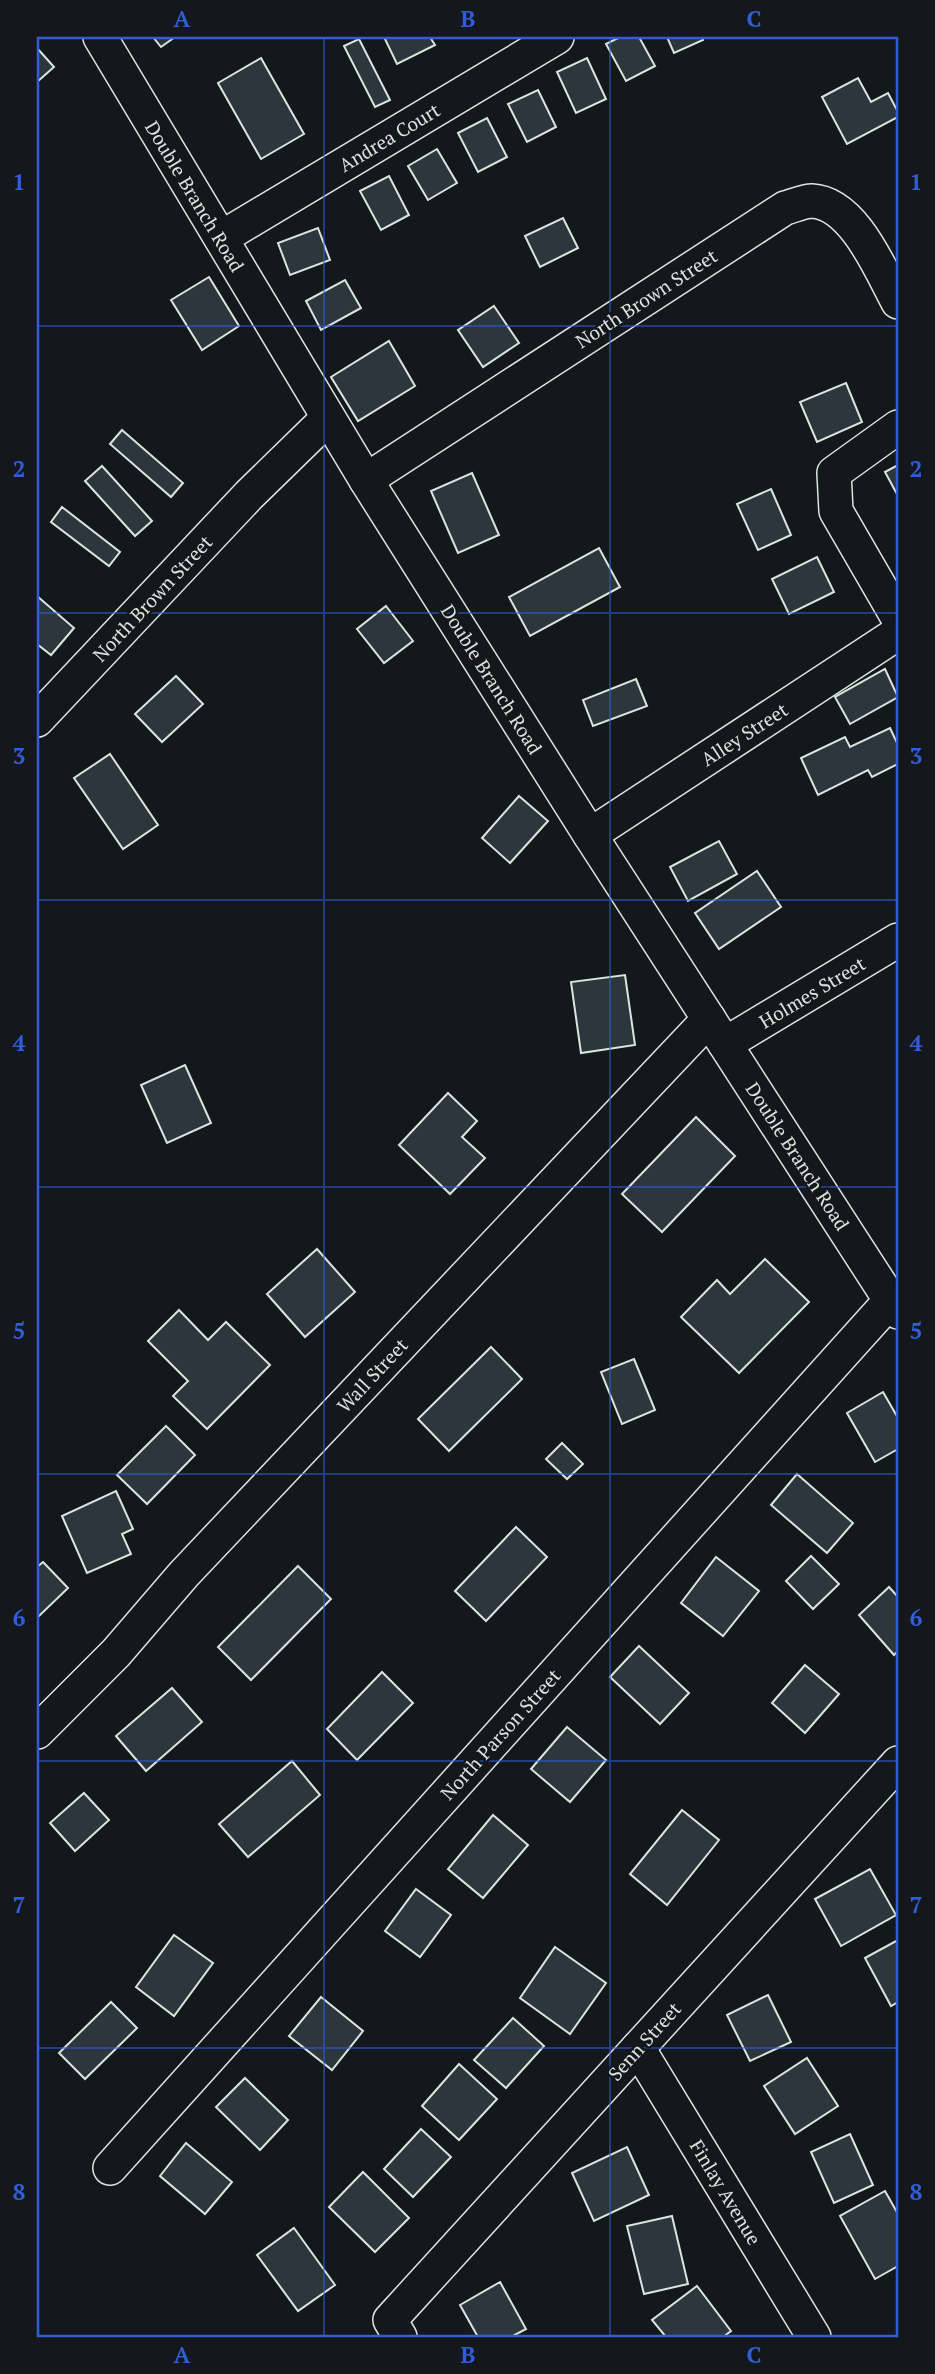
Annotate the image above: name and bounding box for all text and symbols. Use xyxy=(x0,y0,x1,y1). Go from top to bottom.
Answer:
text: A xyxy=(174,3,191,34)
text: B xyxy=(461,3,476,34)
text: C xyxy=(747,3,762,34)
street label: Andrea Court xyxy=(334,97,444,177)
street label: Double Branch Road xyxy=(140,116,250,277)
text: 1 xyxy=(13,166,26,197)
text: 1 xyxy=(910,166,923,197)
street label: North Brown Street xyxy=(570,243,722,353)
text: 2 xyxy=(13,453,26,484)
text: 2 xyxy=(910,453,923,484)
street label: North Brown Street xyxy=(87,529,217,667)
street label: Double Branch Road xyxy=(436,599,548,759)
street label: Alley Street xyxy=(696,697,792,771)
text: 3 xyxy=(13,740,26,771)
text: 3 xyxy=(910,740,923,771)
street label: Holmes Street xyxy=(754,950,870,1034)
text: 4 xyxy=(13,1027,26,1058)
text: 4 xyxy=(910,1027,923,1058)
street label: Double Branch Road xyxy=(741,1077,856,1235)
text: 5 xyxy=(13,1315,26,1346)
text: 5 xyxy=(910,1315,923,1346)
street label: Wall Street xyxy=(331,1333,413,1417)
text: 6 xyxy=(13,1602,26,1633)
text: 6 xyxy=(910,1602,923,1633)
street label: North Parson Street xyxy=(434,1663,566,1805)
text: 7 xyxy=(13,1889,26,1920)
text: 7 xyxy=(910,1889,923,1920)
street label: Senn Street xyxy=(602,1996,686,2086)
street label: Finlay Avenue xyxy=(685,2135,767,2249)
text: 8 xyxy=(13,2176,26,2207)
text: 8 xyxy=(910,2176,923,2207)
text: A xyxy=(174,2339,191,2370)
text: B xyxy=(461,2339,476,2370)
text: C xyxy=(747,2339,762,2370)

